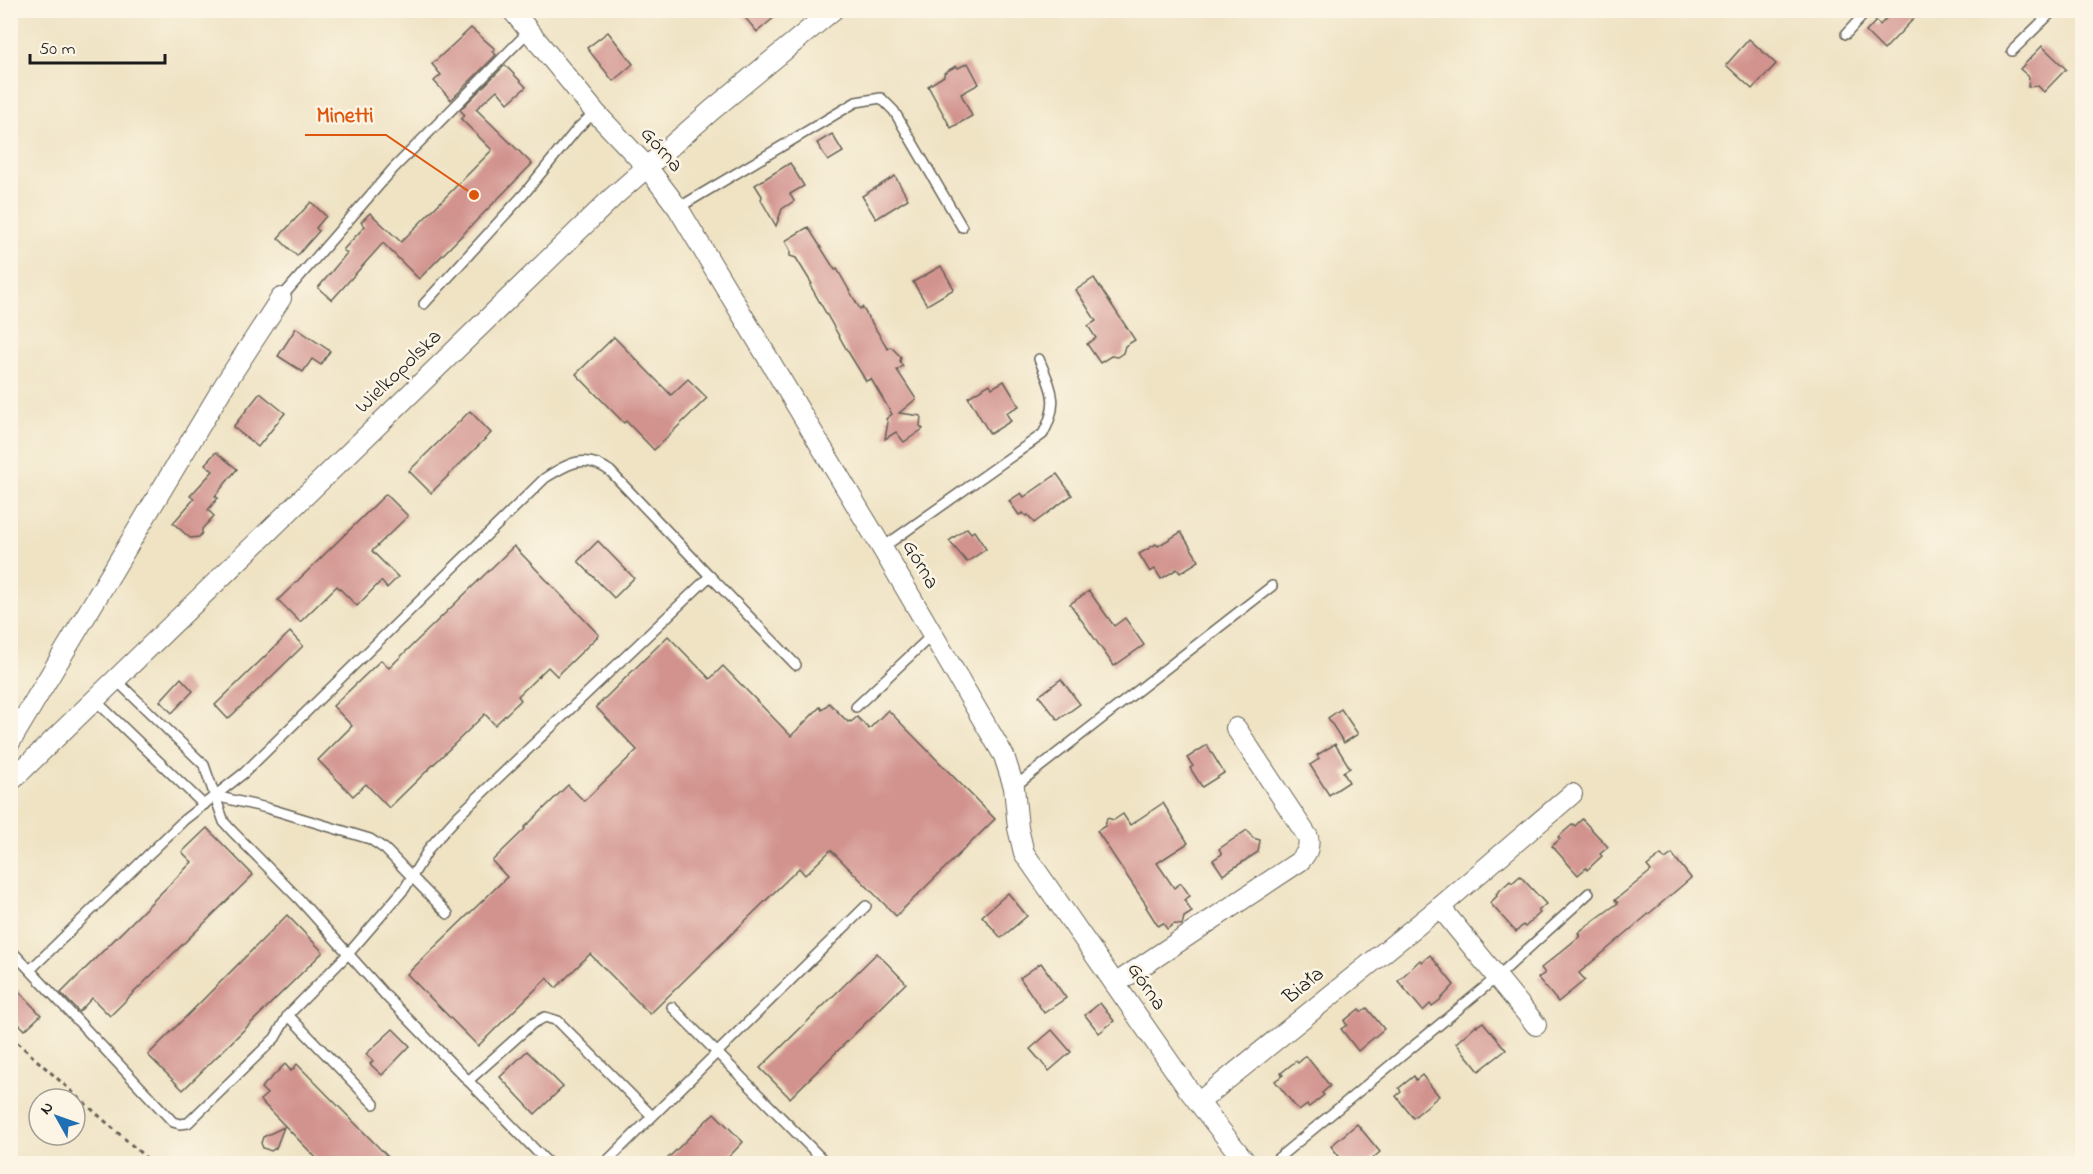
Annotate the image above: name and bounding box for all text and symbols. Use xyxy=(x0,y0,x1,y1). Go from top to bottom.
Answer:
scale bar xyxy=(30,27,165,65)
text: 50 m xyxy=(39,37,76,63)
callout: Minetti xyxy=(305,95,386,135)
text: Minetti xyxy=(317,101,373,133)
street label: Górna xyxy=(633,120,689,180)
street label: Wielkopolska xyxy=(349,323,449,421)
street label: Górna xyxy=(894,535,946,595)
street label: Górna xyxy=(1119,957,1173,1017)
street label: Biała xyxy=(1276,960,1331,1013)
north arrow xyxy=(27,1087,87,1147)
text: N xyxy=(34,1097,60,1120)

